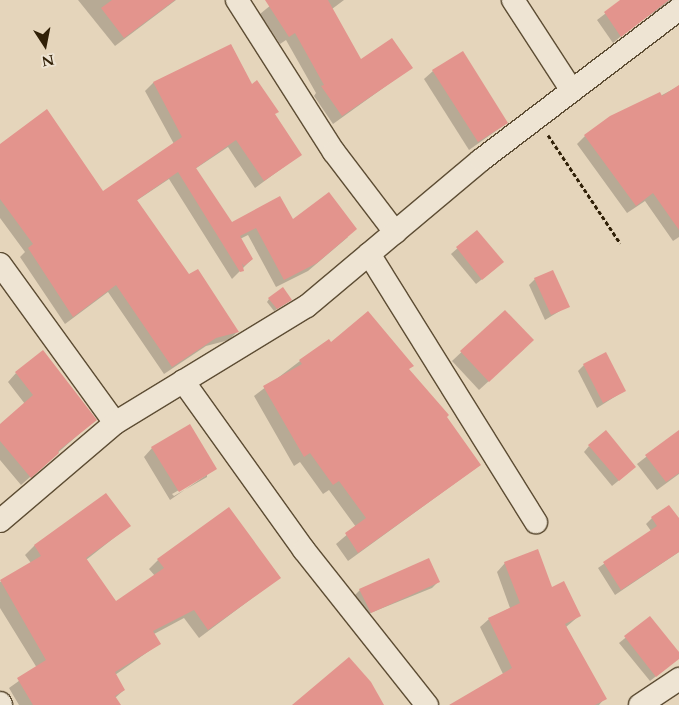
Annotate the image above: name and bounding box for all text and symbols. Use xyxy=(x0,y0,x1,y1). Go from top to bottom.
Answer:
north arrow xyxy=(20,20,70,70)
text: N xyxy=(40,50,56,71)

